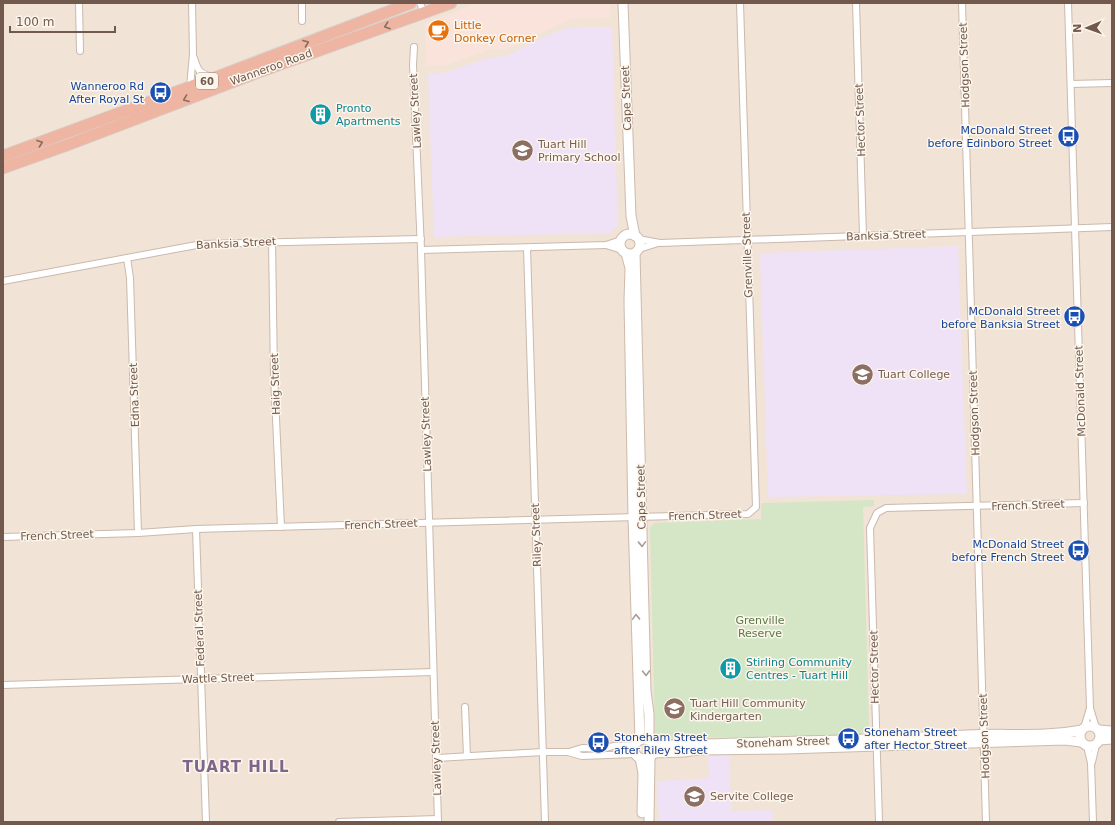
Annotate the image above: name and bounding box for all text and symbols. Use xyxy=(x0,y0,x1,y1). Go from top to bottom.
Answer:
scale bar xyxy=(10,8,115,34)
north arrow xyxy=(1067,8,1107,48)
text: 100 m xyxy=(16,15,54,29)
cafe icon: Little Donkey Corner xyxy=(425,18,451,44)
place label: Little Donkey Corner xyxy=(454,19,536,45)
one-way arrow xyxy=(384,21,391,29)
street label: Hodgson Street xyxy=(956,21,972,108)
text: N xyxy=(1071,23,1084,33)
one-way arrow xyxy=(302,39,309,48)
street label: Wanneroo Road xyxy=(228,47,314,88)
street label: Cape Street xyxy=(619,65,634,131)
street label: Lawley Street xyxy=(407,72,424,149)
road number: 60 xyxy=(196,73,218,89)
bus stop icon: Wanneroo Rd After Royal St xyxy=(147,79,173,105)
place label: Wanneroo Rd After Royal St xyxy=(69,80,145,106)
street label: Hector Street xyxy=(853,82,868,157)
one-way arrow xyxy=(183,94,190,102)
building icon: Pronto Apartments xyxy=(308,101,334,127)
place label: Pronto Apartments xyxy=(336,102,401,128)
bus stop icon: McDonald Street before Edinboro Street xyxy=(1055,123,1081,149)
place label: McDonald Street before Edinboro Street xyxy=(927,124,1053,150)
school or university icon: Tuart Hill Primary School xyxy=(510,137,536,163)
place label: Tuart Hill Primary School xyxy=(537,138,621,164)
one-way arrow xyxy=(36,139,43,147)
street label: Grenville Street xyxy=(739,211,755,298)
street label: Banksia Street xyxy=(846,228,927,243)
street label: Banksia Street xyxy=(196,235,277,252)
bus stop icon: McDonald Street before Banksia Street xyxy=(1062,304,1088,330)
place label: McDonald Street before Banksia Street xyxy=(941,305,1061,331)
street label: McDonald Street xyxy=(1072,344,1089,437)
street label: Haig Street xyxy=(268,352,283,415)
school or university icon: Tuart College xyxy=(850,361,876,387)
street label: Edna Street xyxy=(127,362,142,427)
place label: Tuart College xyxy=(877,368,950,381)
street label: Hodgson Street xyxy=(966,369,982,456)
street label: Lawley Street xyxy=(419,396,434,472)
street label: Cape Street xyxy=(634,464,649,530)
street label: French Street xyxy=(991,498,1066,513)
street label: Riley Street xyxy=(529,502,544,567)
street label: French Street xyxy=(668,508,743,523)
street label: French Street xyxy=(344,517,419,532)
street label: French Street xyxy=(20,528,95,543)
bus stop icon: McDonald Street before French Street xyxy=(1066,537,1092,563)
place label: McDonald Street before French Street xyxy=(952,538,1065,564)
one-way arrow xyxy=(638,541,646,547)
street label: Federal Street xyxy=(192,588,207,667)
one-way arrow xyxy=(632,614,641,620)
park label: Grenville Reserve xyxy=(736,614,785,640)
street label: Hector Street xyxy=(867,629,882,704)
building icon: Stirling Community Centres - Tuart Hill xyxy=(717,655,743,681)
place label: Stirling Community Centres - Tuart Hill xyxy=(746,656,853,682)
one-way arrow xyxy=(642,670,650,676)
street label: Wattle Street xyxy=(182,671,255,686)
street label: Hodgson Street xyxy=(976,692,992,779)
school or university icon: Tuart Hill Community Kindergarten xyxy=(661,696,687,722)
place label: Tuart Hill Community Kindergarten xyxy=(689,697,806,723)
street label: Lawley Street xyxy=(429,720,444,796)
bus stop icon: Stoneham Street after Hector Street xyxy=(835,725,861,751)
place label: Stoneham Street after Hector Street xyxy=(864,726,968,752)
bus stop icon: Stoneham Street after Riley Street xyxy=(586,730,612,756)
place label: Stoneham Street after Riley Street xyxy=(614,731,708,757)
street label: Stoneham Street xyxy=(736,734,830,751)
district label: TUART HILL xyxy=(182,758,290,776)
school or university icon: Servite College xyxy=(681,783,707,809)
place label: Servite College xyxy=(710,790,794,803)

